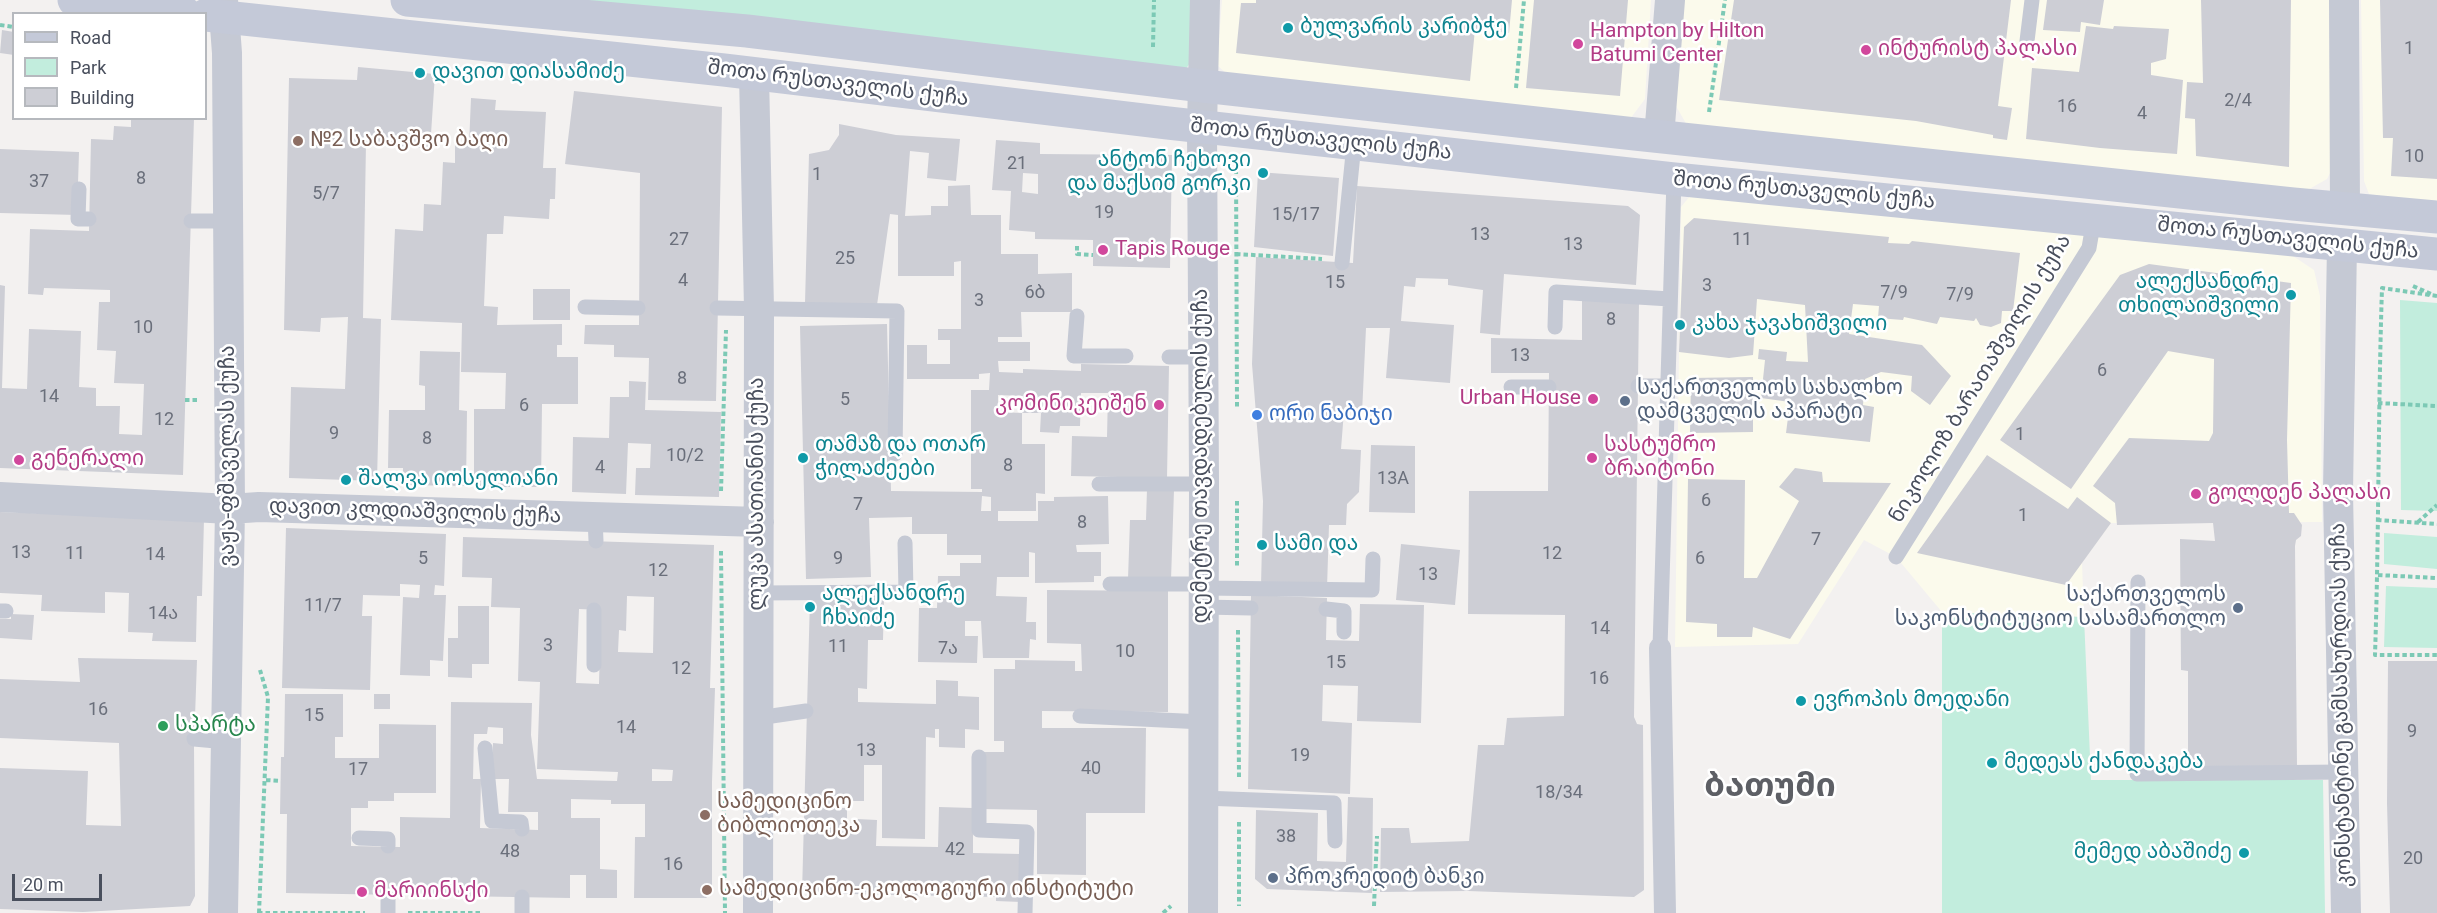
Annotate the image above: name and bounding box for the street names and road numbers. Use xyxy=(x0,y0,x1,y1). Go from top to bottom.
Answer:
street label: შოთა რუსთაველის ქუჩა xyxy=(706,55,970,113)
street label: შოთა რუსთაველის ქუჩა xyxy=(1189,114,1453,166)
street label: შოთა რუსთაველის ქუჩა xyxy=(1672,167,1936,215)
street label: შოთა რუსთაველის ქუჩა xyxy=(2156,213,2420,265)
street label: ნიკოლოზ ბარათაშვილის ქუჩა xyxy=(1885,230,2077,528)
street label: დემეტრე თავდადებულის ქუჩა xyxy=(1189,289,1215,623)
street label: ვაჟა-ფშაველას ქუჩა xyxy=(216,345,242,567)
street label: ლუკა ასათიანის ქუჩა xyxy=(745,377,771,611)
street label: დავით კლდიაშვილის ქუჩა xyxy=(268,494,562,530)
street label: კონსტანტინე გამსახურდიას ქუჩა xyxy=(2326,523,2358,887)

